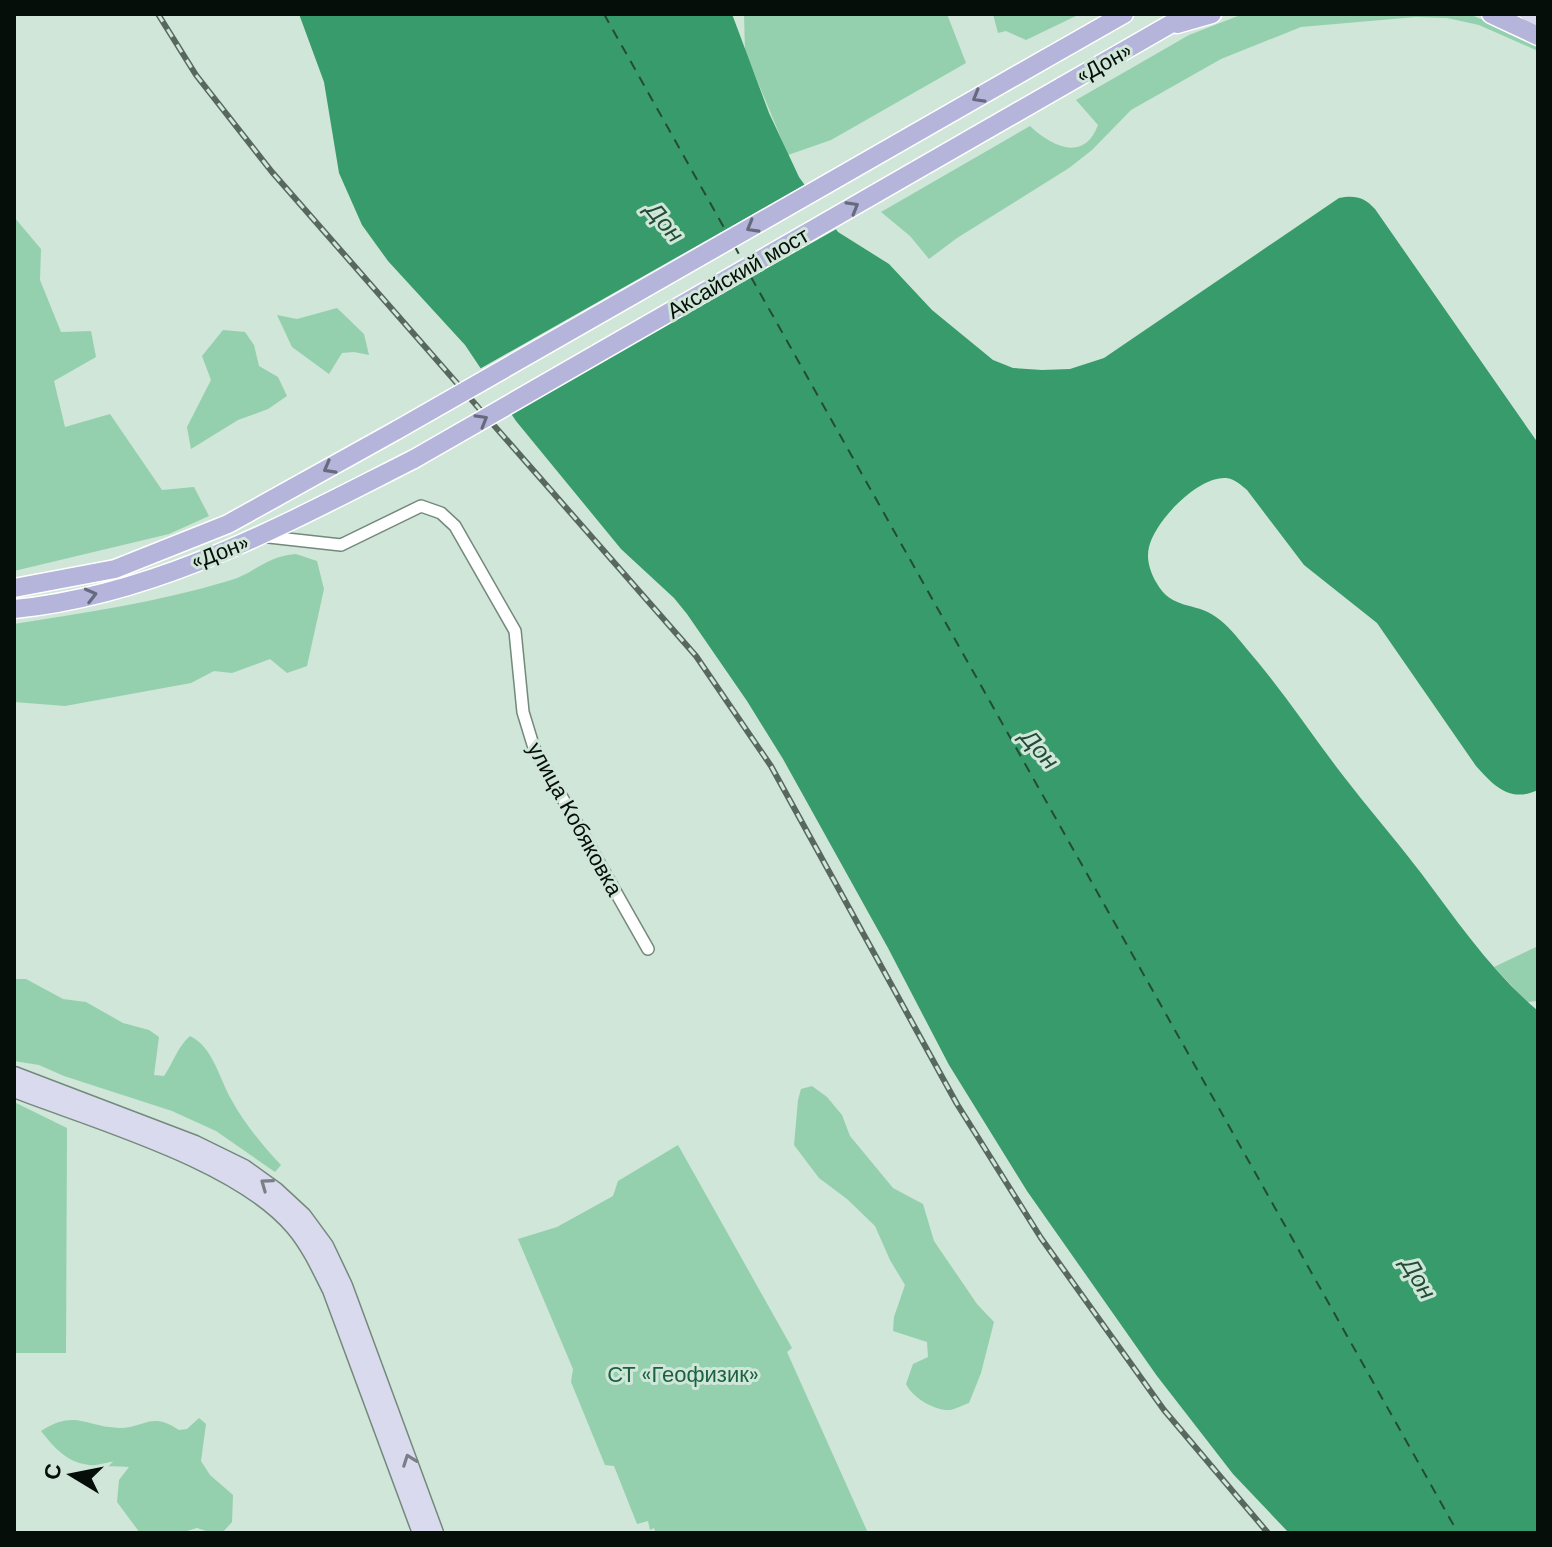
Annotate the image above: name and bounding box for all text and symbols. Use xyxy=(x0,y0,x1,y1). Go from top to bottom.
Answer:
street label: «Дон» xyxy=(1071,36,1137,90)
one-way arrow xyxy=(972,87,986,103)
water label: Дон xyxy=(637,193,691,249)
one-way arrow xyxy=(844,201,858,217)
one-way arrow xyxy=(746,217,761,233)
street label: Аксайский мост xyxy=(662,221,814,325)
one-way arrow xyxy=(473,414,487,430)
one-way arrow xyxy=(323,458,337,473)
street label: «Дон» xyxy=(187,528,253,576)
one-way arrow xyxy=(83,588,97,605)
water label: Дон xyxy=(1012,720,1066,776)
street label: улица Кобяковка xyxy=(521,737,630,902)
one-way arrow xyxy=(260,1179,275,1193)
water label: Дон xyxy=(1393,1249,1443,1305)
park label: СТ «Геофизик» xyxy=(607,1360,759,1389)
north arrow xyxy=(32,1435,112,1515)
one-way arrow xyxy=(402,1453,419,1467)
text: С xyxy=(37,1461,68,1482)

